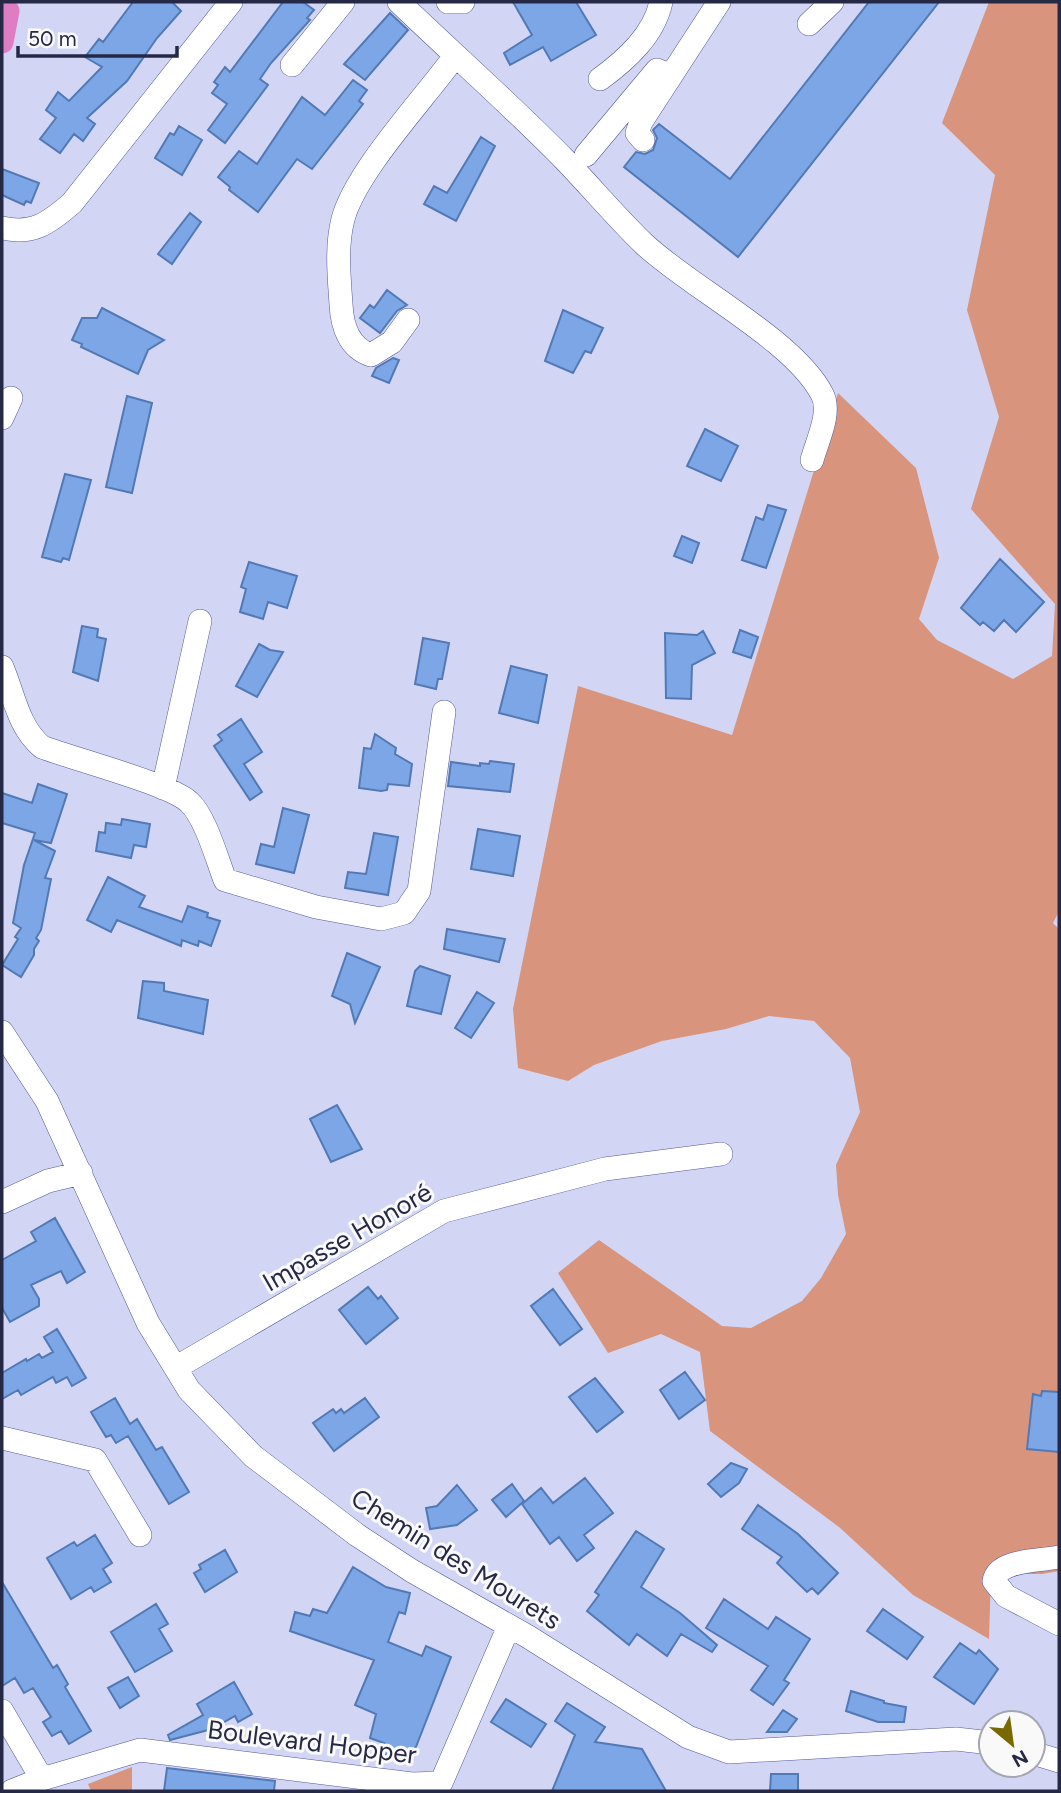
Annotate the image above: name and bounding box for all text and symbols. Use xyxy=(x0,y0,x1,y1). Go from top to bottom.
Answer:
scale bar xyxy=(18,14,177,58)
text: 50 m xyxy=(28,26,77,51)
street label: Impasse Honoré xyxy=(257,1176,437,1298)
street label: Chemin des Mourets xyxy=(345,1482,567,1636)
north arrow xyxy=(977,1709,1047,1779)
street label: Boulevard Hopper xyxy=(206,1713,419,1771)
text: N xyxy=(1008,1745,1032,1772)

